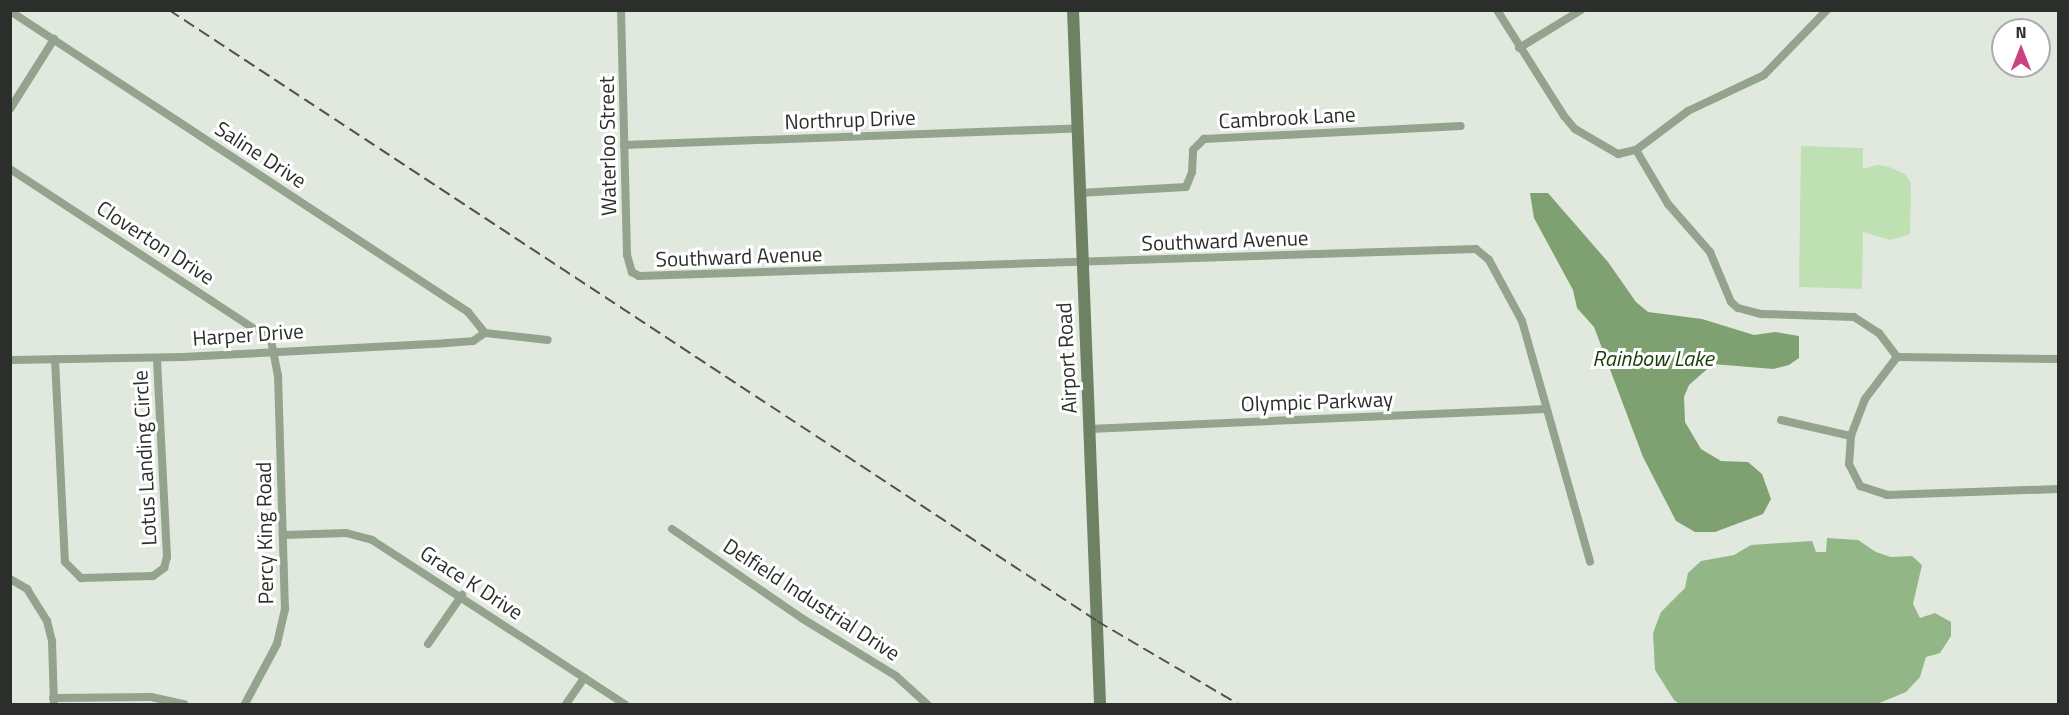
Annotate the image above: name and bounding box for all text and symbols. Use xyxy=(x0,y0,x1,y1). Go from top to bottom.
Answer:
north arrow xyxy=(1991,18,2051,78)
text: N xyxy=(2015,20,2027,44)
street label: Waterloo Street xyxy=(593,76,621,216)
street label: Cambrook Lane xyxy=(1218,101,1356,133)
street label: Northrup Drive xyxy=(784,104,916,134)
street label: Saline Drive xyxy=(211,115,311,193)
street label: Cloverton Drive xyxy=(92,195,220,289)
street label: Southward Avenue xyxy=(1141,224,1309,256)
street label: Southward Avenue xyxy=(655,240,823,272)
street label: Airport Road xyxy=(1051,302,1081,414)
street label: Harper Drive xyxy=(192,318,304,350)
water label: Rainbow Lake xyxy=(1592,346,1714,372)
street label: Lotus Landing Circle xyxy=(127,370,161,546)
street label: Olympic Parkway xyxy=(1240,386,1394,416)
street label: Percy King Road xyxy=(250,461,278,605)
street label: Delfield Industrial Drive xyxy=(719,533,905,665)
street label: Grace K Drive xyxy=(416,539,528,625)

